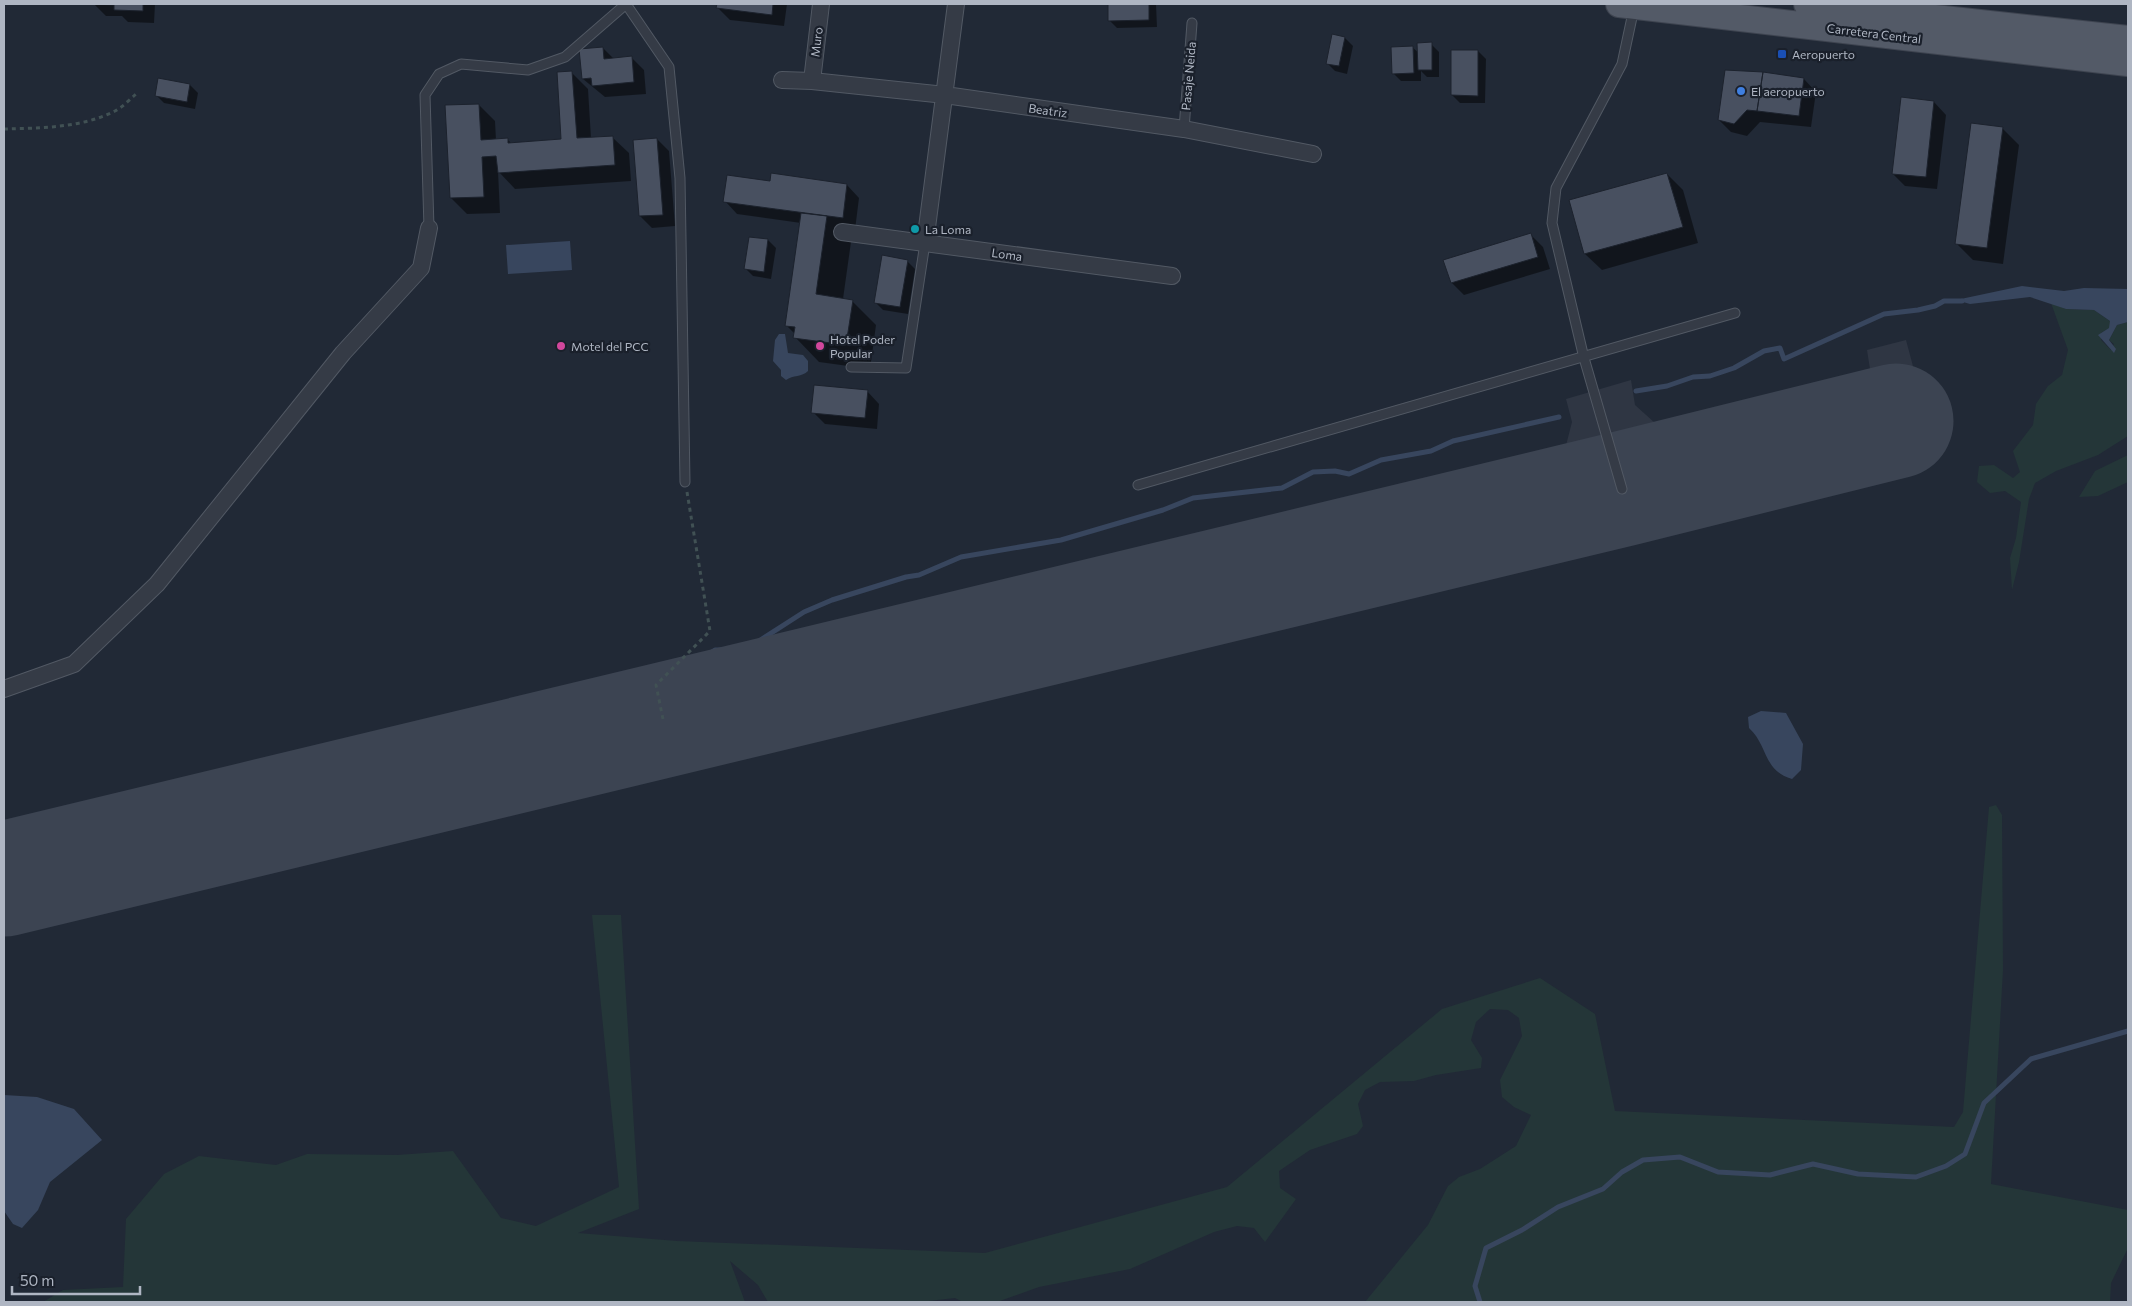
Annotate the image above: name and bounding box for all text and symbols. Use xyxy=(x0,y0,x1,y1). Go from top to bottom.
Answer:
street label: Carretera Central xyxy=(1826,20,1922,46)
street label: Muro xyxy=(807,26,825,58)
street label: Pasaje Neida xyxy=(1178,41,1198,111)
place label: Aeropuerto xyxy=(1792,47,1855,61)
marker: Aeropuerto xyxy=(1776,48,1788,60)
place label: El aeropuerto xyxy=(1751,84,1825,98)
marker: El aeropuerto xyxy=(1735,85,1747,97)
street label: Beatriz xyxy=(1028,100,1068,120)
place label: La Loma xyxy=(925,222,971,236)
marker: La Loma xyxy=(909,223,921,235)
street label: Loma xyxy=(991,245,1023,263)
place label: Hotel Poder Popular xyxy=(830,332,895,360)
place label: Motel del PCC xyxy=(571,339,649,353)
marker: Motel del PCC xyxy=(555,340,567,352)
marker: Hotel Poder Popular xyxy=(814,340,826,352)
scale bar xyxy=(12,1264,140,1296)
text: 50 m xyxy=(20,1271,54,1289)

